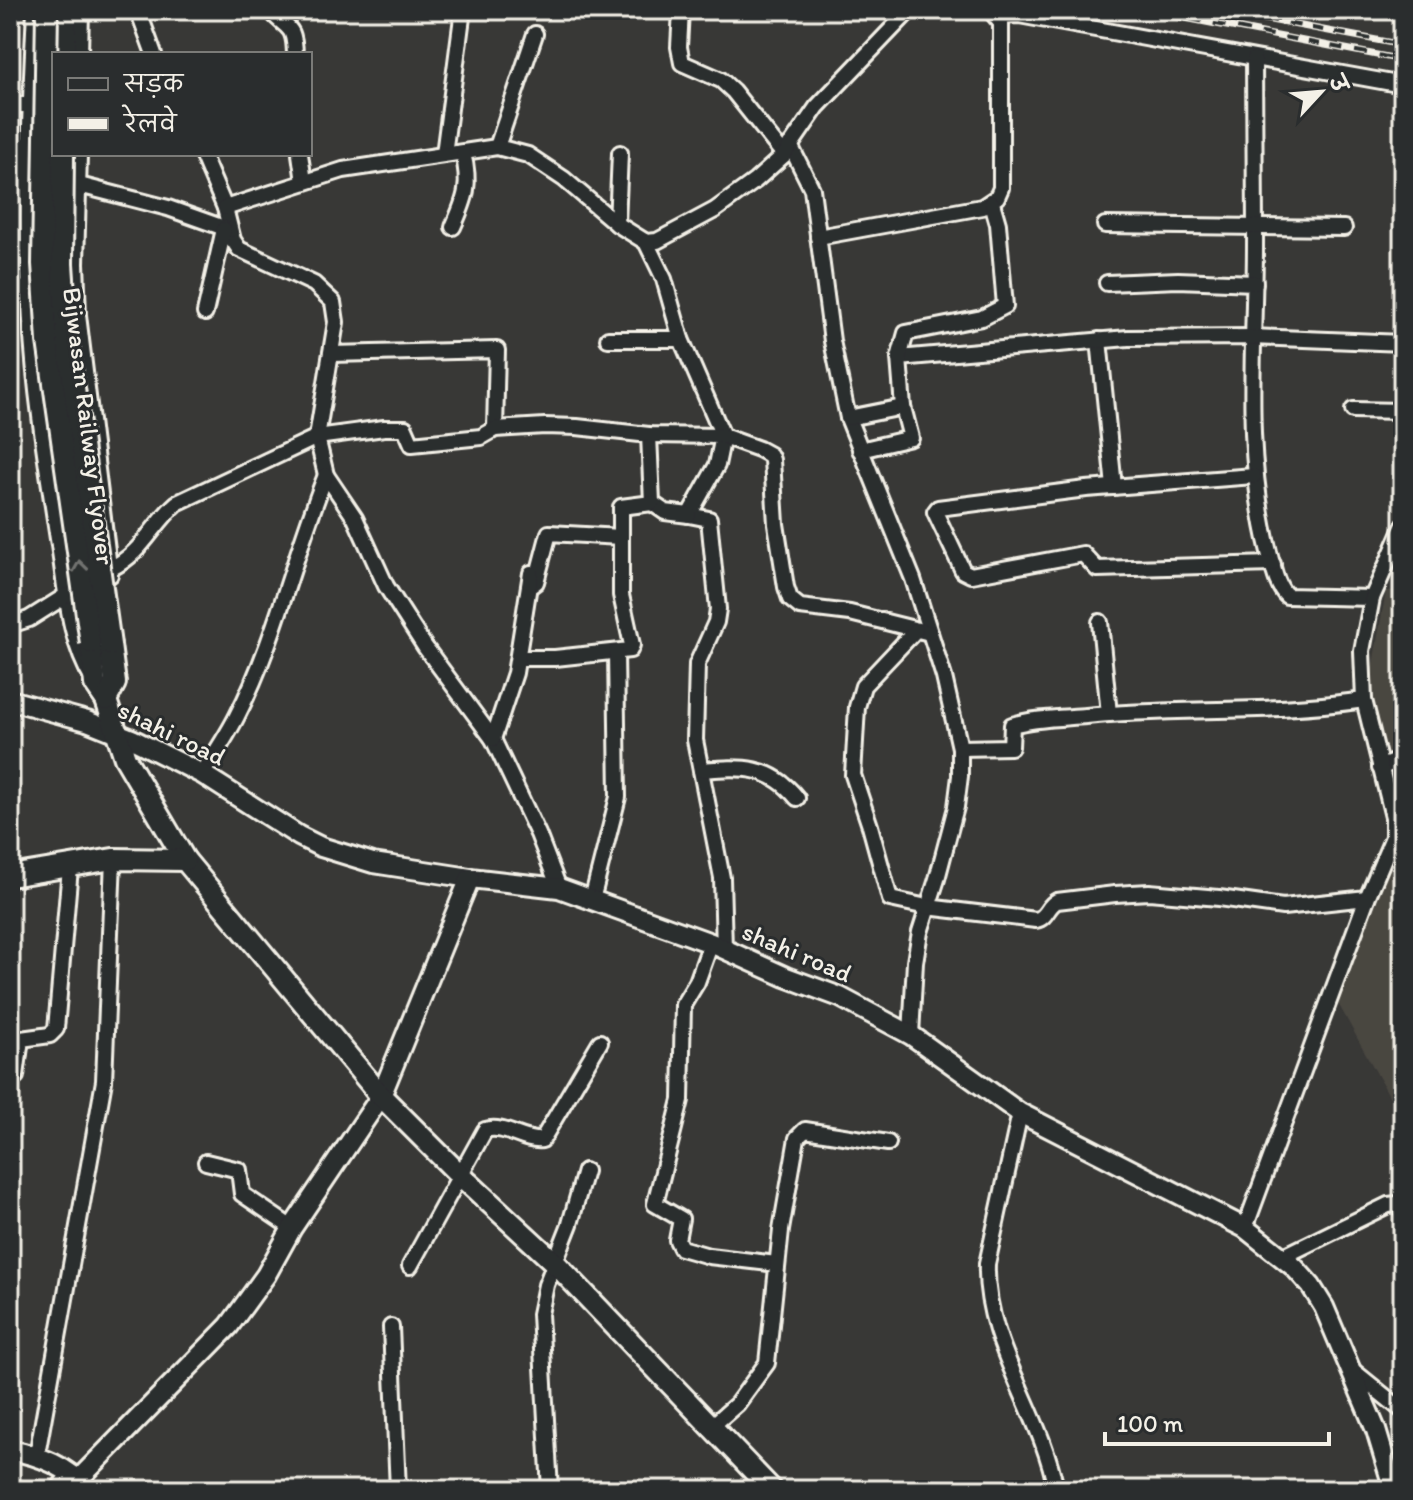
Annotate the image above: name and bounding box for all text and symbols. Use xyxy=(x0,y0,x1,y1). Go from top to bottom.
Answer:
legend xyxy=(52,52,312,156)
north arrow xyxy=(1281,52,1361,132)
text: सड़क xyxy=(122,69,185,98)
text: उ xyxy=(1322,69,1355,98)
text: रेलवे xyxy=(121,104,178,138)
street label: Bijwasan Railway Flyover xyxy=(56,286,122,567)
one-way arrow xyxy=(72,559,89,572)
street label: shahi road xyxy=(113,693,231,773)
street label: shahi road xyxy=(737,915,857,989)
scale bar xyxy=(1105,1396,1329,1446)
text: 100 m xyxy=(1117,1409,1183,1438)

